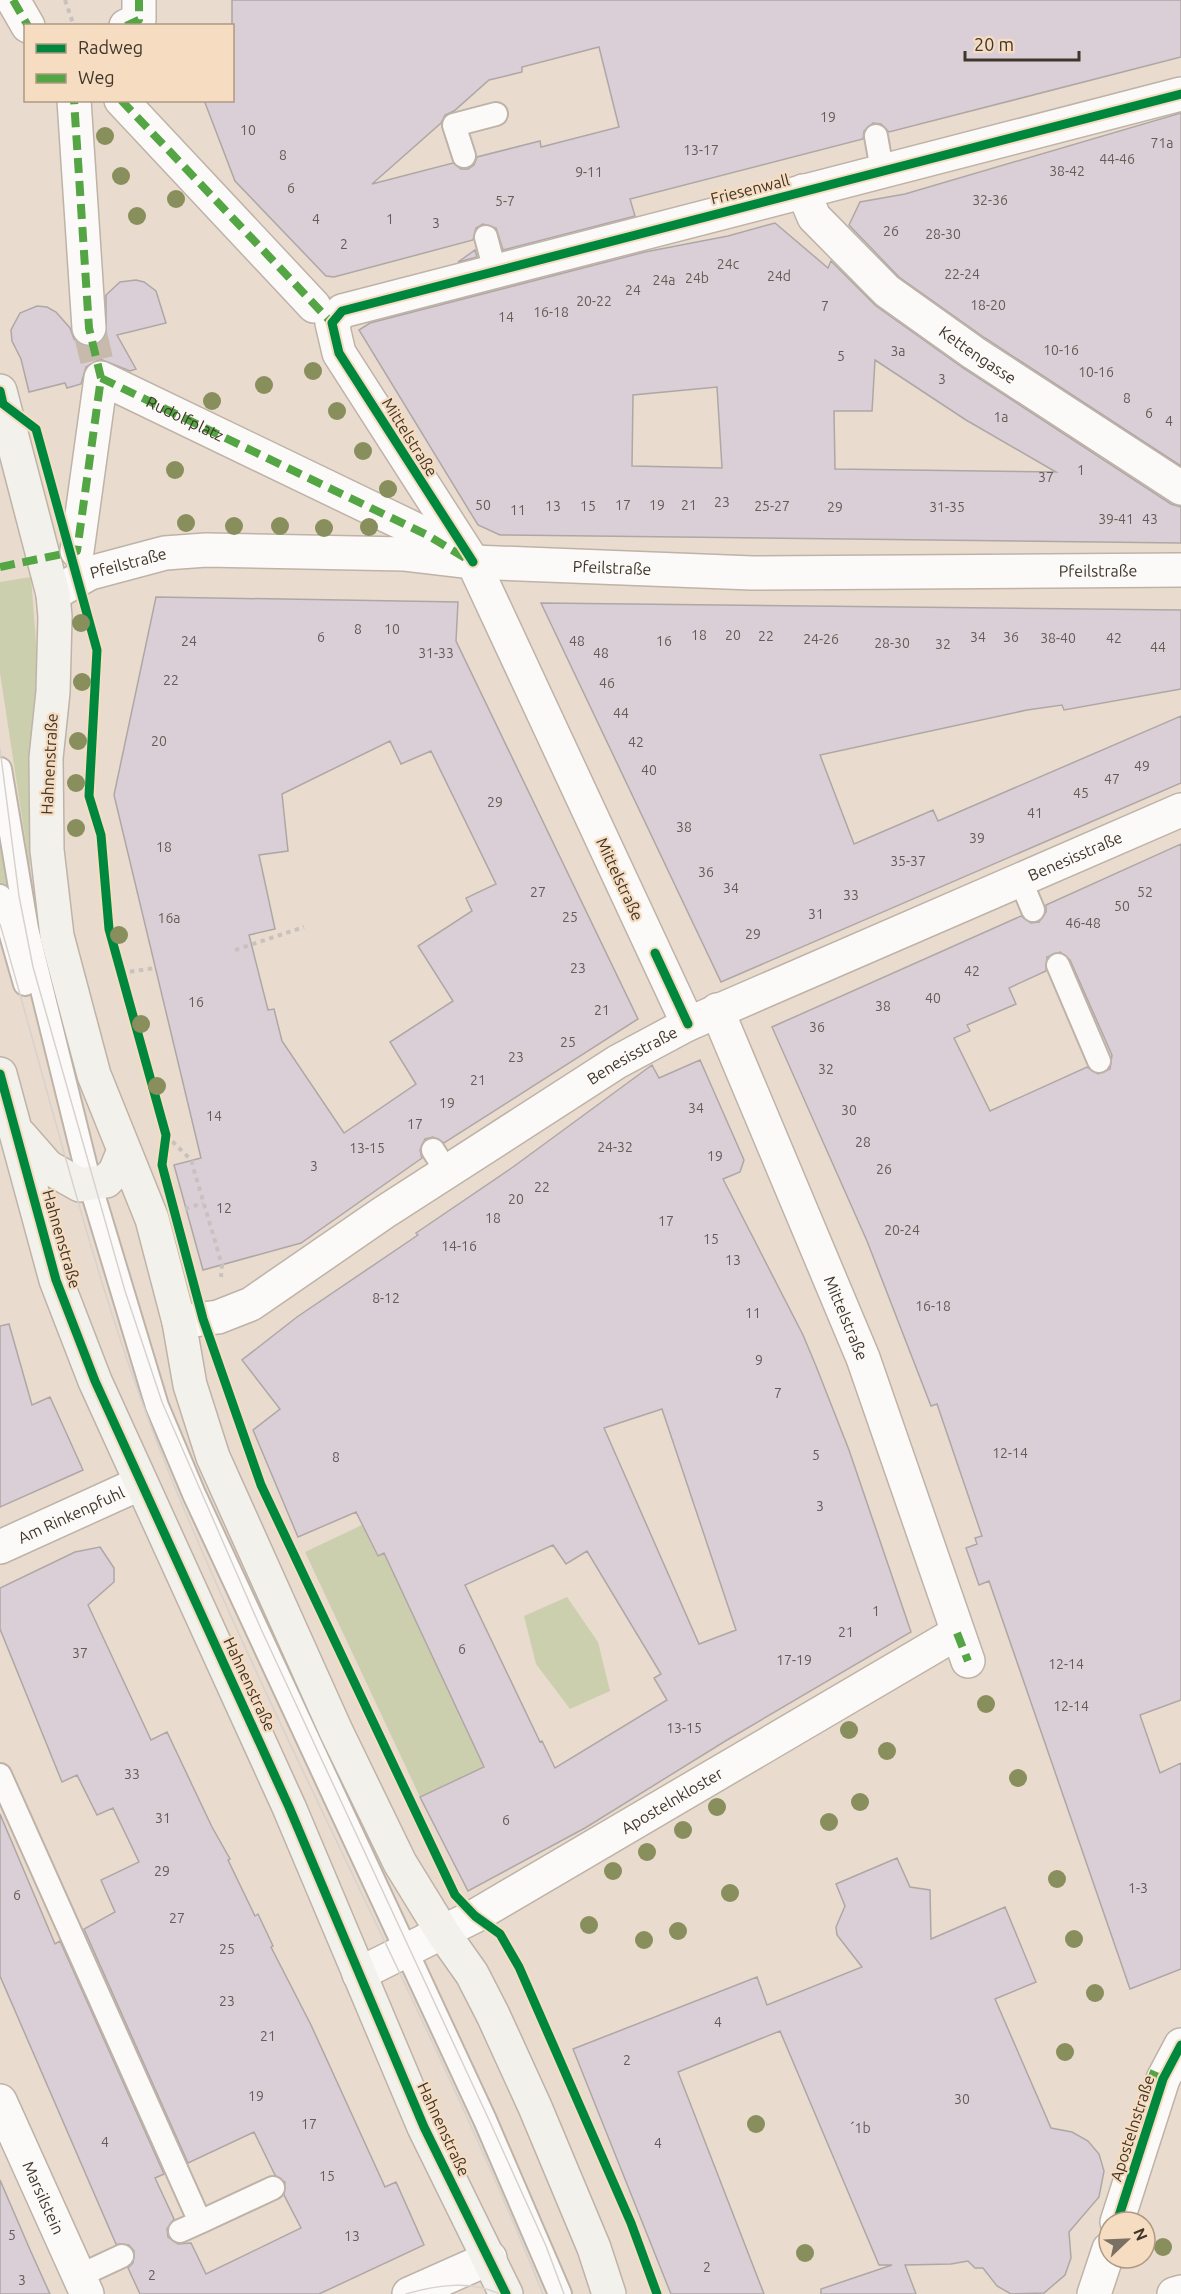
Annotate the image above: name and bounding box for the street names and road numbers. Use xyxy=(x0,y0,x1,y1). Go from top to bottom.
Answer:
street label: Friesenwall xyxy=(709,170,791,208)
street label: Kettengasse xyxy=(936,322,1020,387)
street label: Rudolfplatz xyxy=(143,392,227,445)
street label: Mittelstraße xyxy=(379,394,441,480)
street label: Pfeilstraße xyxy=(88,544,168,582)
street label: Pfeilstraße xyxy=(572,557,652,578)
street label: Pfeilstraße xyxy=(1059,561,1137,580)
street label: Hahnenstraße xyxy=(37,713,61,815)
street label: Benesisstraße xyxy=(1025,828,1125,884)
street label: Mittelstraße xyxy=(593,835,647,923)
street label: Benesisstraße xyxy=(584,1023,680,1088)
street label: Hahnenstraße xyxy=(39,1188,85,1290)
street label: Mittelstraße xyxy=(821,1273,872,1363)
street label: Am Rinkenpfuhl xyxy=(15,1483,127,1547)
street label: Hahnenstraße xyxy=(220,1634,280,1734)
street label: Apostelnkloster xyxy=(618,1764,726,1837)
street label: Apostelnstraße xyxy=(1106,2073,1158,2183)
street label: Hahnenstraße xyxy=(414,2079,474,2179)
street label: Marsilstein xyxy=(19,2158,68,2237)

